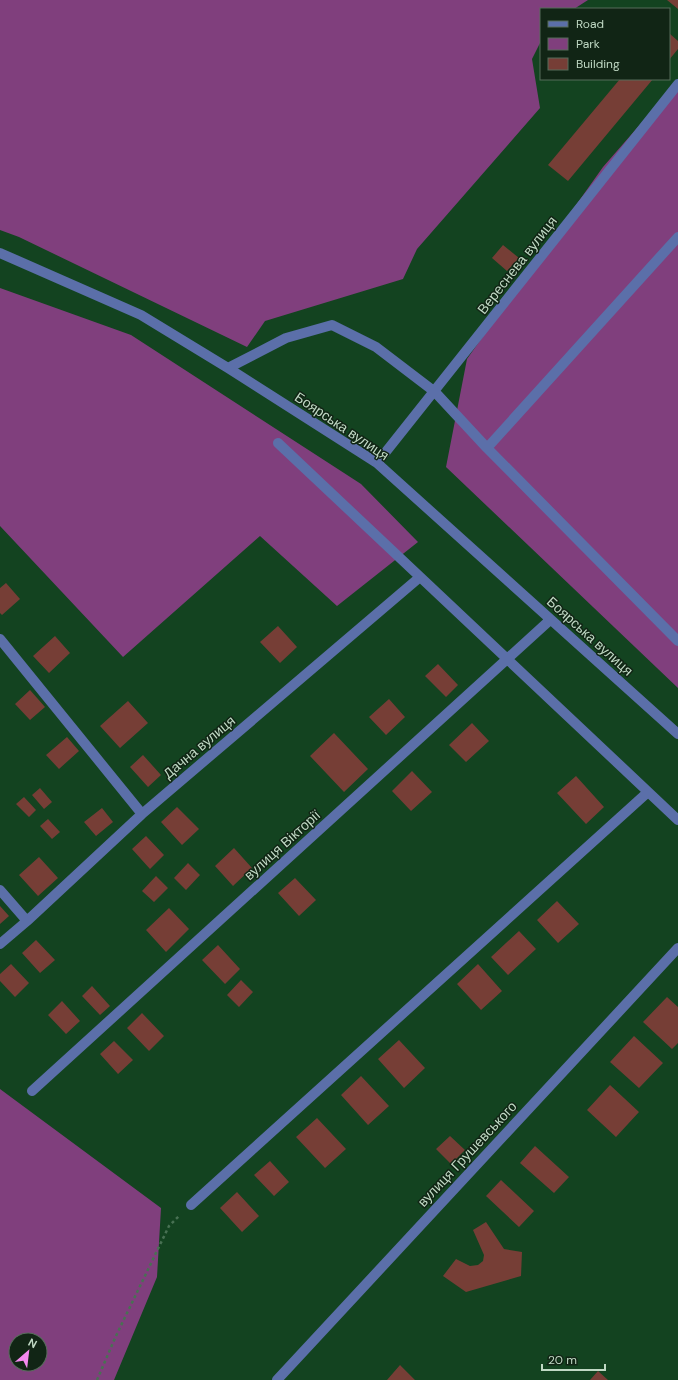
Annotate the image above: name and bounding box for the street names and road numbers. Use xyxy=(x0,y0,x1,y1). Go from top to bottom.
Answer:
street label: Вереснева вулиця xyxy=(473,212,561,318)
street label: Боярська вулиця xyxy=(291,388,393,464)
street label: Боярська вулиця xyxy=(543,593,637,679)
street label: Дачна вулиця xyxy=(159,712,239,782)
street label: вулиця Вікторії xyxy=(240,806,324,884)
street label: вулиця Грушевського xyxy=(413,1097,521,1211)

